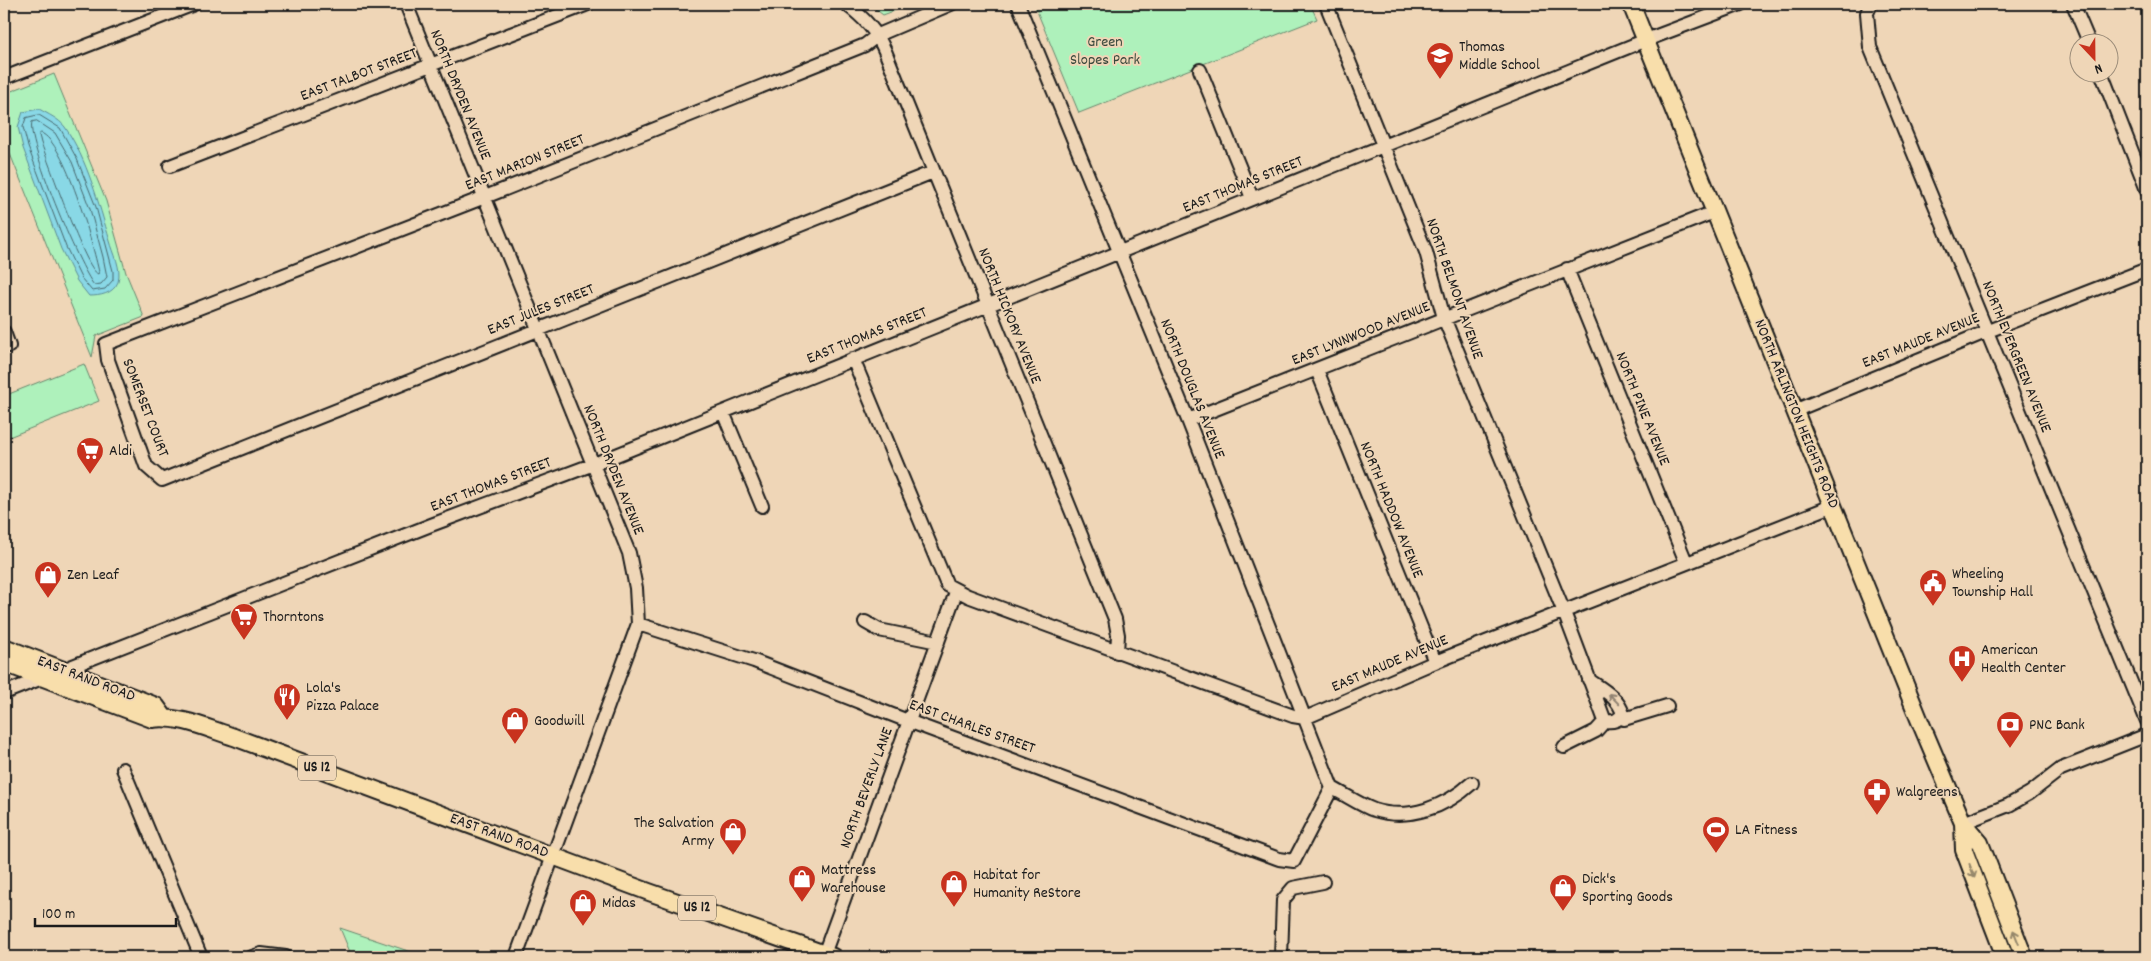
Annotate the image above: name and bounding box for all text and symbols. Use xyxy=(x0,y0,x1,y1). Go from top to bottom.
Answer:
street label: NORTH DRYDEN AVENUE xyxy=(423,26,497,164)
park label: Green Slopes Park xyxy=(1070,31,1140,72)
north arrow xyxy=(2068,32,2118,82)
place label: Thomas Middle School xyxy=(1459,36,1540,77)
school or university icon: Thomas Middle School xyxy=(1425,41,1455,80)
street label: EAST TALBOT STREET xyxy=(297,42,421,108)
text: N xyxy=(2091,58,2105,79)
street label: EAST MARION STREET xyxy=(462,128,589,197)
street label: EAST THOMAS STREET xyxy=(1179,150,1307,220)
street label: NORTH BELMONT AVENUE xyxy=(1419,215,1489,363)
street label: NORTH HICKORY AVENUE xyxy=(971,245,1047,388)
street label: EAST JULES STREET xyxy=(484,278,598,342)
street label: NORTH EVERGREEN AVENUE xyxy=(1975,278,2057,437)
street label: EAST LYNNWOOD AVENUE xyxy=(1288,295,1434,372)
street label: EAST THOMAS STREET xyxy=(803,301,931,371)
street label: EAST MAUDE AVENUE xyxy=(1859,307,1984,375)
street label: NORTH DOUGLAS AVENUE xyxy=(1153,316,1231,463)
street label: NORTH ARLINGTON HEIGHTS ROAD xyxy=(1747,316,1845,512)
street label: NORTH PINE AVENUE xyxy=(1609,349,1676,470)
street label: SOMERSET COURT xyxy=(116,355,175,461)
street label: NORTH DRYDEN AVENUE xyxy=(576,401,650,539)
supermarket icon: Aldi xyxy=(75,436,105,475)
street label: NORTH HADDOW AVENUE xyxy=(1353,438,1429,582)
place label: Aldi xyxy=(109,440,132,463)
street label: EAST THOMAS STREET xyxy=(427,451,555,519)
shop icon: Zen Leaf xyxy=(33,560,63,599)
place label: Wheeling Township Hall xyxy=(1952,563,2033,604)
place label: Zen Leaf xyxy=(67,564,119,587)
public building icon: Wheeling Township Hall xyxy=(1918,568,1948,607)
supermarket icon: Thorntons xyxy=(229,602,259,641)
place label: Thorntons xyxy=(263,606,325,629)
street label: EAST MAUDE AVENUE xyxy=(1328,629,1453,699)
place label: American Health Center xyxy=(1981,639,2066,680)
hospital icon: American Health Center xyxy=(1947,644,1977,683)
street label: EAST RAND ROAD xyxy=(34,650,138,708)
place label: Lola's Pizza Palace xyxy=(306,677,379,718)
restaurant icon: Lola's Pizza Palace xyxy=(272,682,302,721)
one-way arrow xyxy=(1608,693,1620,706)
street label: EAST CHARLES STREET xyxy=(906,694,1039,761)
shop icon: Goodwill xyxy=(500,706,530,745)
place label: Goodwill xyxy=(534,710,585,733)
bank icon: PNC Bank xyxy=(1995,710,2025,749)
place label: PNC Bank xyxy=(2029,714,2085,737)
street label: NORTH BEVERLY LANE xyxy=(834,724,900,852)
road number: US 12 xyxy=(298,756,336,780)
pharmacy icon: Walgreens xyxy=(1862,777,1892,816)
place label: Walgreens xyxy=(1896,781,1958,804)
street label: EAST RAND ROAD xyxy=(446,808,552,864)
place label: The Salvation Army xyxy=(634,812,715,853)
sports icon: LA Fitness xyxy=(1701,815,1731,854)
shop icon: The Salvation Army xyxy=(718,817,748,856)
place label: LA Fitness xyxy=(1735,819,1798,842)
place label: Mattress Warehouse xyxy=(821,859,886,900)
one-way arrow xyxy=(1968,862,1977,878)
shop icon: Mattress Warehouse xyxy=(787,864,817,903)
place label: Habitat for Humanity ReStore xyxy=(973,864,1081,905)
place label: Dick's Sporting Goods xyxy=(1582,868,1673,909)
shop icon: Habitat for Humanity ReStore xyxy=(939,869,969,908)
shop icon: Dick's Sporting Goods xyxy=(1548,873,1578,912)
shop icon: Midas xyxy=(568,888,598,927)
place label: Midas xyxy=(602,892,636,915)
scale bar xyxy=(35,896,176,928)
road number: US 12 xyxy=(678,896,716,920)
text: 100 m xyxy=(42,904,75,926)
one-way arrow xyxy=(2010,930,2020,945)

